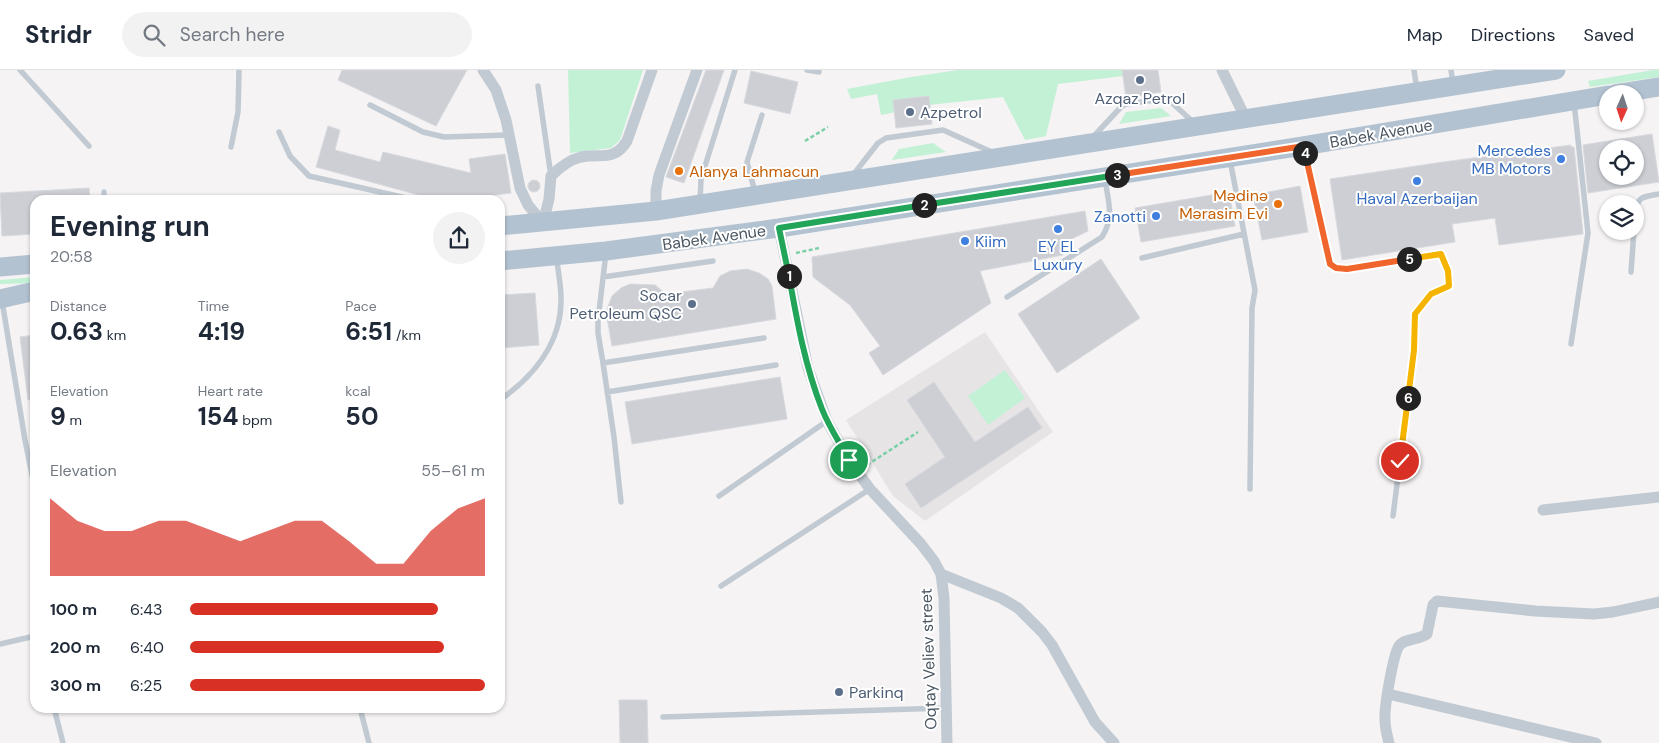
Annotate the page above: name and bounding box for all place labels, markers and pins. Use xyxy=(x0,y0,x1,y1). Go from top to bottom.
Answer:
marker: Azqaz Petrol xyxy=(1134,74,1146,86)
place label: Azqaz Petrol xyxy=(1095,88,1185,109)
place label: Azpetrol xyxy=(920,102,982,123)
marker: Azpetrol xyxy=(904,106,916,118)
pin: 4 xyxy=(1292,140,1318,166)
place label: Mercedes MB Motors xyxy=(1472,140,1551,179)
marker: Mercedes MB Motors xyxy=(1555,153,1567,165)
place label: Alanya Lahmacun xyxy=(689,161,819,182)
pin: 3 xyxy=(1104,162,1130,188)
marker: Alanya Lahmacun xyxy=(673,165,685,177)
marker: Haval Azerbaijan xyxy=(1411,175,1423,187)
place label: Mədinə Mərasim Evi xyxy=(1179,185,1268,224)
place label: Haval Azerbaijan xyxy=(1356,188,1478,209)
pin: 2 xyxy=(912,192,936,218)
marker: Mədinə Mərasim Evi xyxy=(1272,198,1284,210)
place label: Zanotti xyxy=(1094,206,1146,227)
marker: Zanotti xyxy=(1150,210,1162,222)
marker: EY EL Luxury xyxy=(1052,223,1064,235)
place label: Kiim xyxy=(975,231,1006,252)
marker: Kiim xyxy=(959,235,971,247)
place label: EY EL Luxury xyxy=(1033,236,1083,275)
pin: 5 xyxy=(1396,246,1422,272)
pin: 1 xyxy=(776,264,802,288)
place label: Socar Petroleum QSC xyxy=(570,285,682,324)
marker: Socar Petroleum QSC xyxy=(686,298,698,310)
pin: 6 xyxy=(1396,386,1420,410)
pin xyxy=(828,439,870,481)
pin xyxy=(1379,440,1421,482)
place label: Parkinq xyxy=(849,682,904,703)
marker: Parkinq xyxy=(833,686,845,698)

